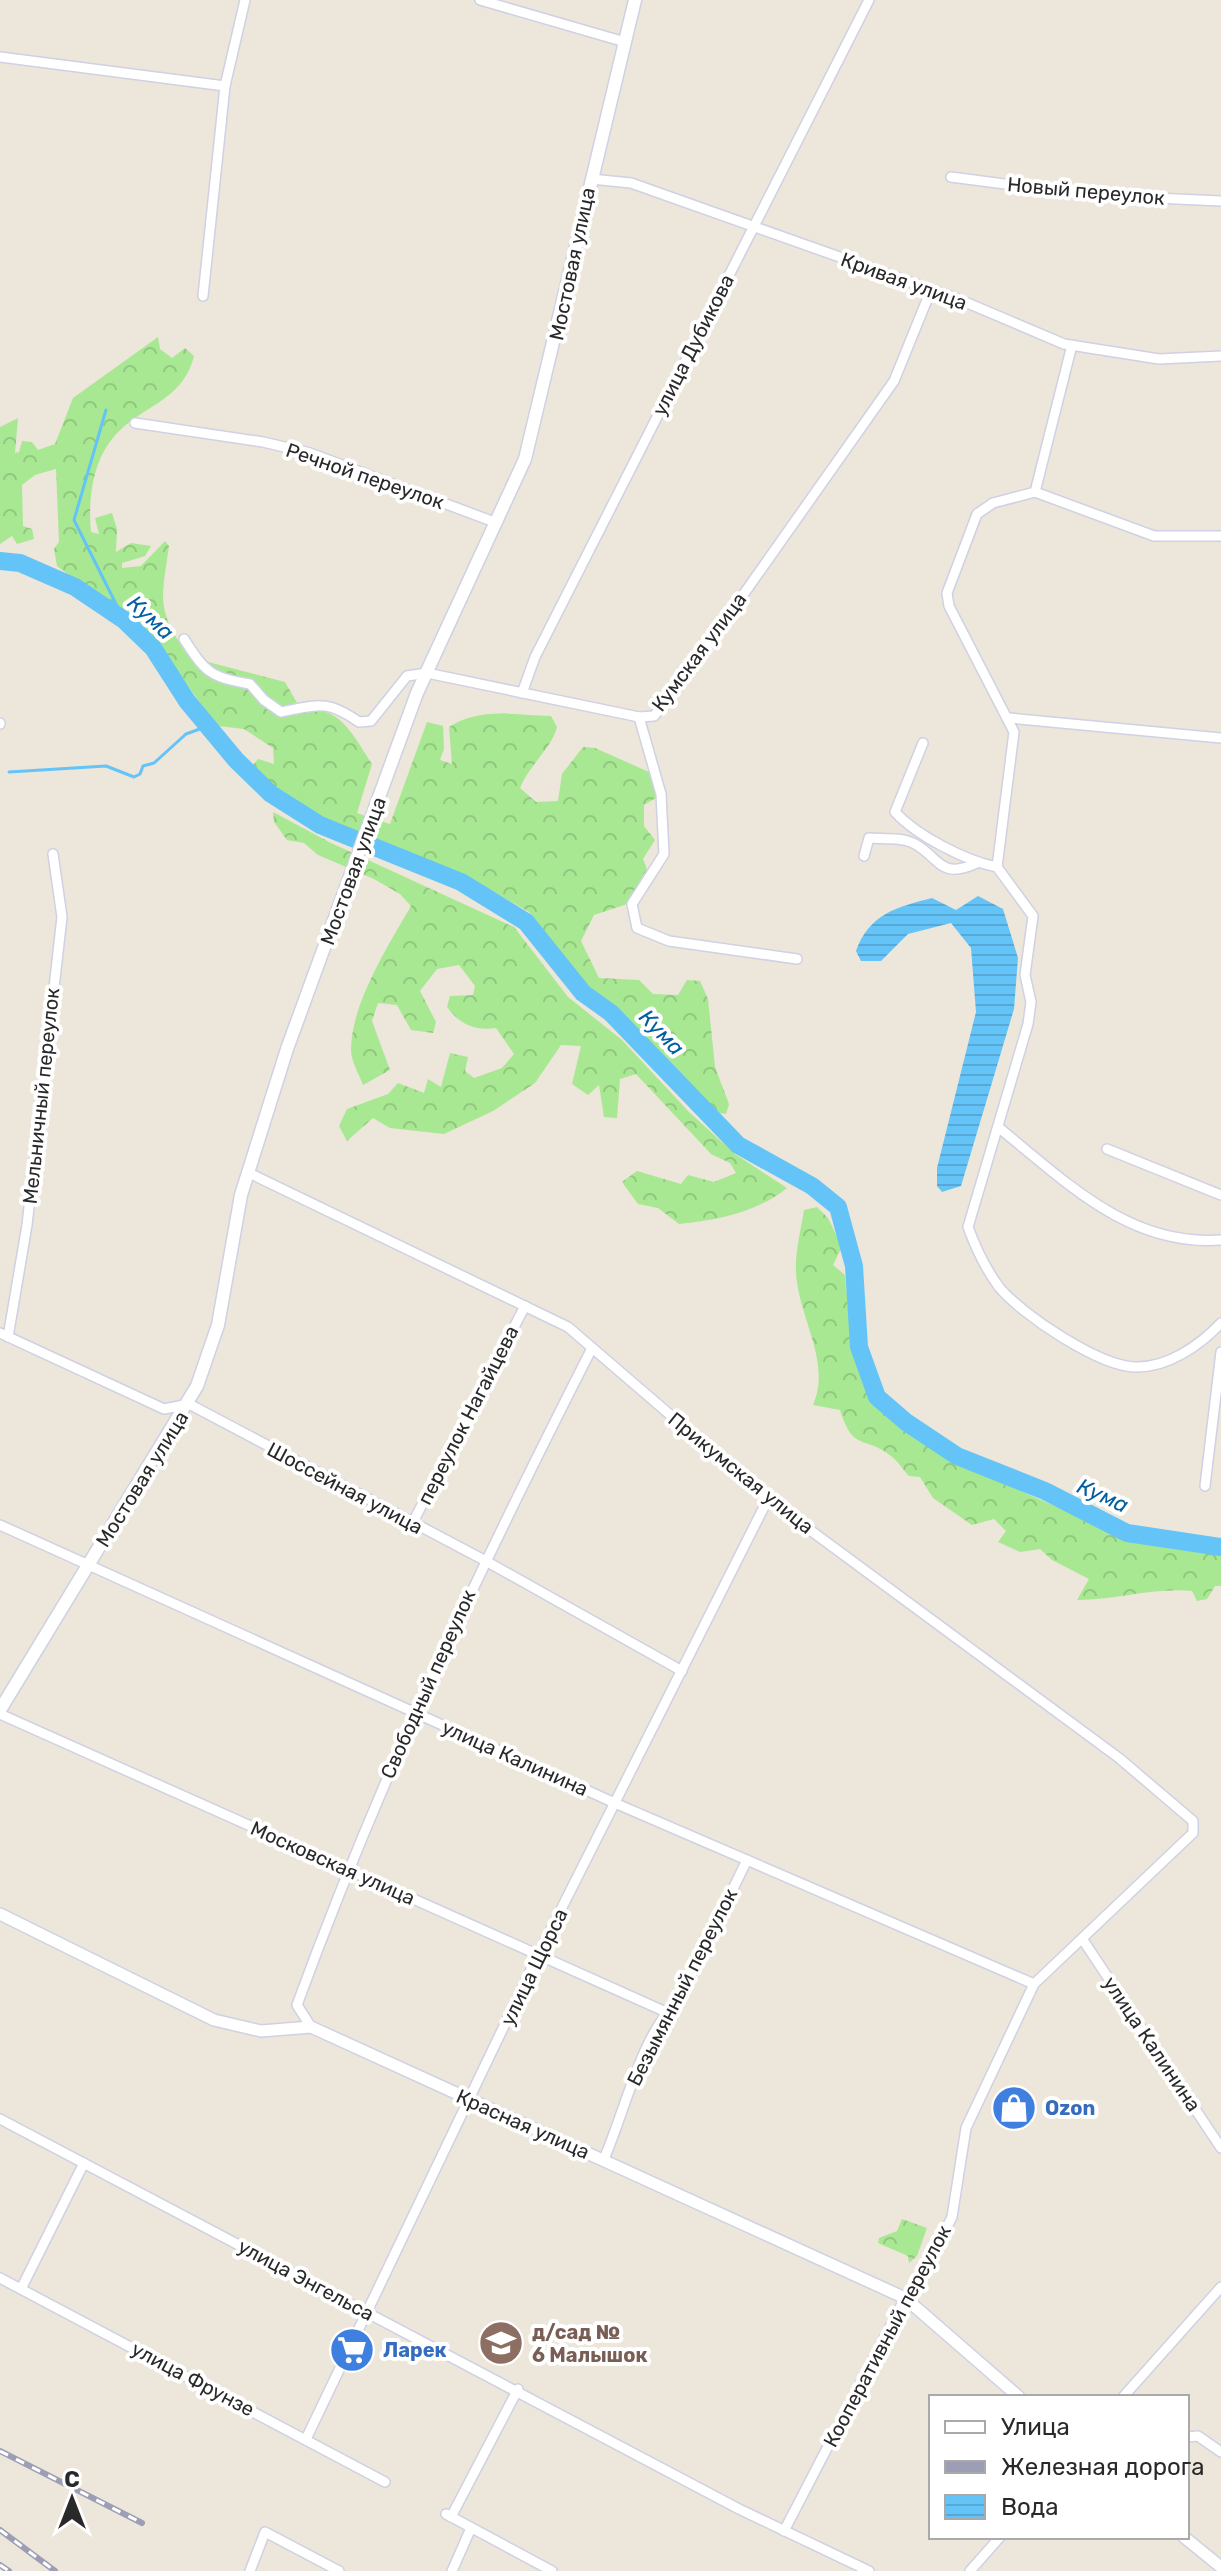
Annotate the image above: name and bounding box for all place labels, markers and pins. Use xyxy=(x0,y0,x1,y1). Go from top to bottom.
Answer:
shop icon: Ozon xyxy=(990,2084,1038,2132)
place label: Ozon xyxy=(1045,2096,1095,2120)
school or university icon: д/сад № 6 Малышок xyxy=(477,2319,525,2367)
place label: д/сад № 6 Малышок xyxy=(532,2320,648,2367)
supermarket icon: Ларек xyxy=(328,2326,376,2374)
place label: Ларек xyxy=(383,2338,447,2362)

